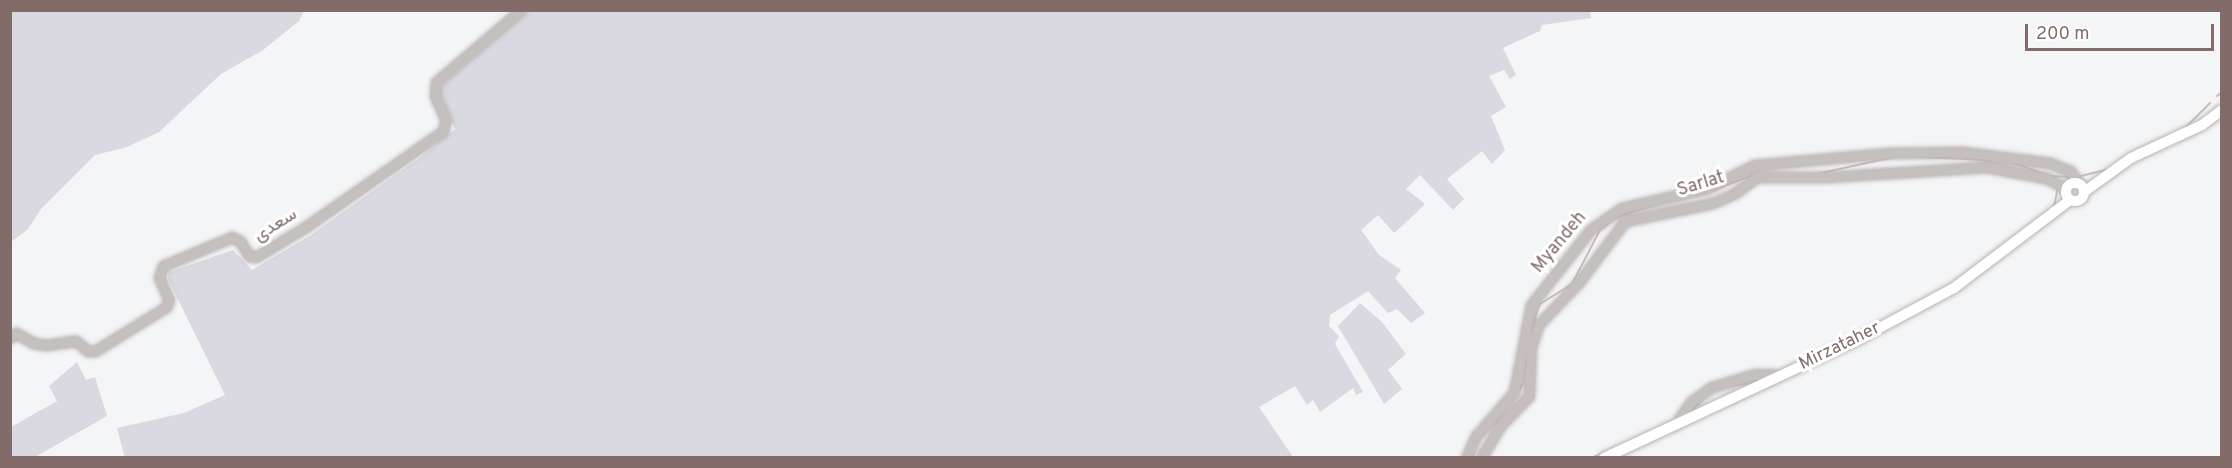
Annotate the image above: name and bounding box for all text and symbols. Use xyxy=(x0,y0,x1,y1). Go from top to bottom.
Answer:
scale bar xyxy=(2028,12,2217,50)
text: 200 m xyxy=(2036,23,2089,46)
street label: Sarlat xyxy=(1675,168,1727,202)
street label: سعدی xyxy=(250,204,302,248)
street label: Myandeh xyxy=(1528,208,1592,278)
street label: Mirzataher xyxy=(1796,318,1884,376)

